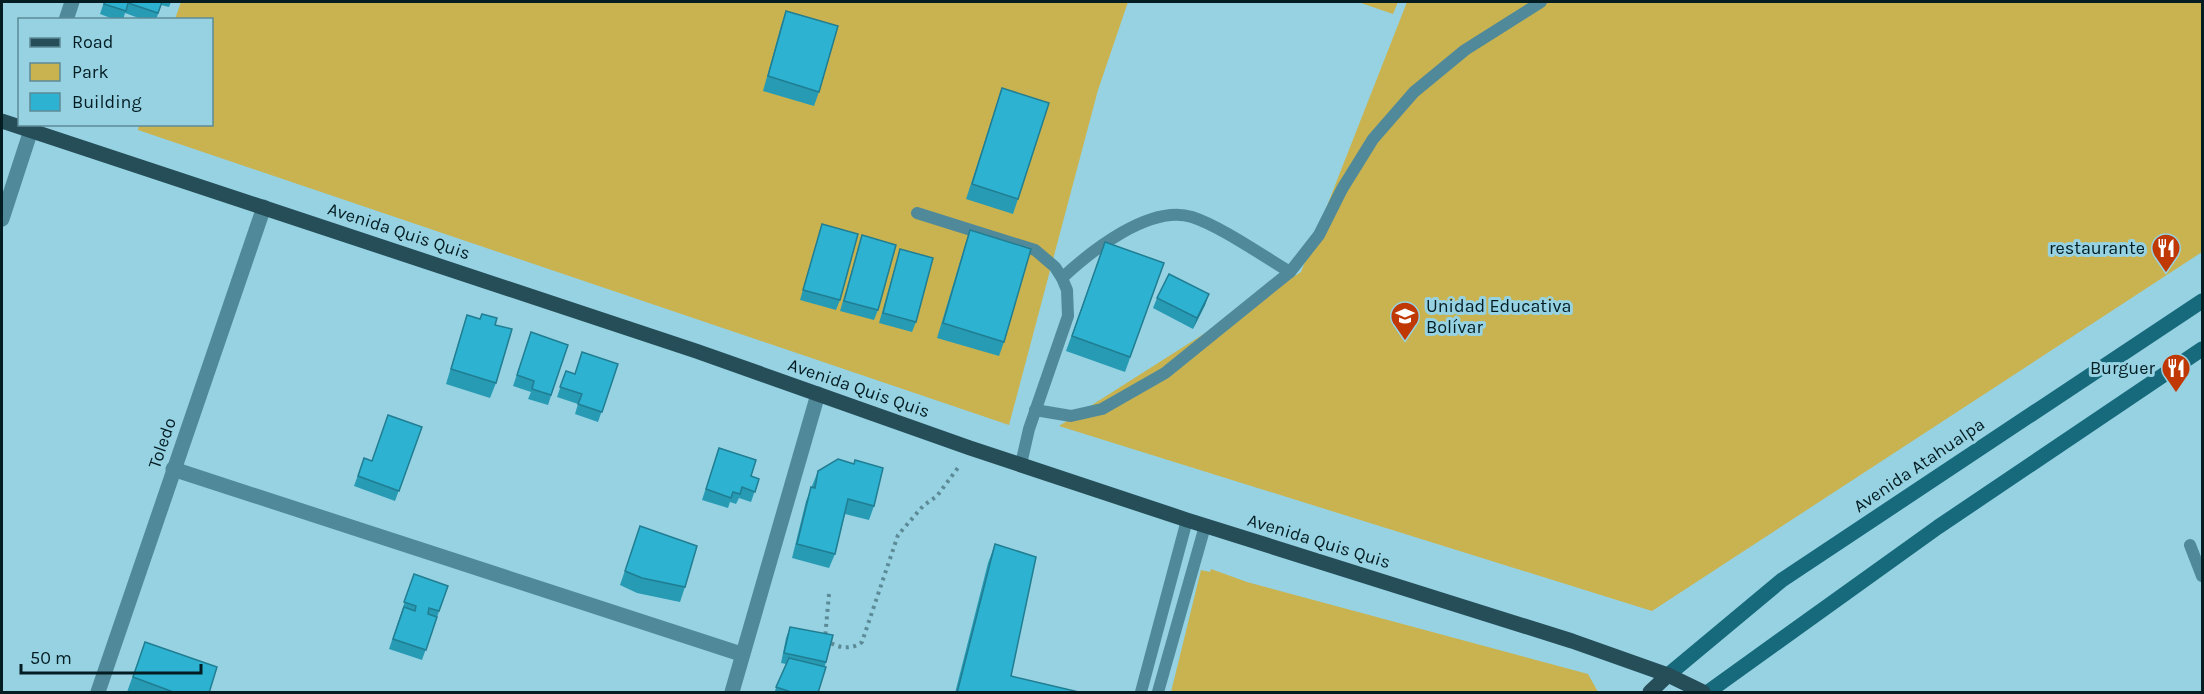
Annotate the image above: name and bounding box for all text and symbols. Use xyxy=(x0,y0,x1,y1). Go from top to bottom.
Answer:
legend xyxy=(18,18,213,126)
text: Road xyxy=(72,31,113,53)
text: Park xyxy=(72,61,109,83)
text: Building xyxy=(72,91,142,113)
street label: Avenida Quis Quis xyxy=(325,198,473,264)
restaurant icon: restaurante xyxy=(2150,232,2182,274)
place label: restaurante xyxy=(2049,237,2145,259)
place label: Unidad Educativa Bolívar xyxy=(1426,295,1571,338)
school or university icon: Unidad Educativa Bolívar xyxy=(1389,300,1421,342)
restaurant icon: Burguer xyxy=(2160,352,2192,394)
street label: Avenida Quis Quis xyxy=(785,353,933,423)
place label: Burguer xyxy=(2090,357,2155,379)
street label: Avenida Atahualpa xyxy=(1849,413,1989,517)
street label: Toledo xyxy=(143,415,181,471)
street label: Avenida Quis Quis xyxy=(1245,509,1393,573)
scale bar xyxy=(21,637,201,675)
text: 50 m xyxy=(30,647,72,669)

